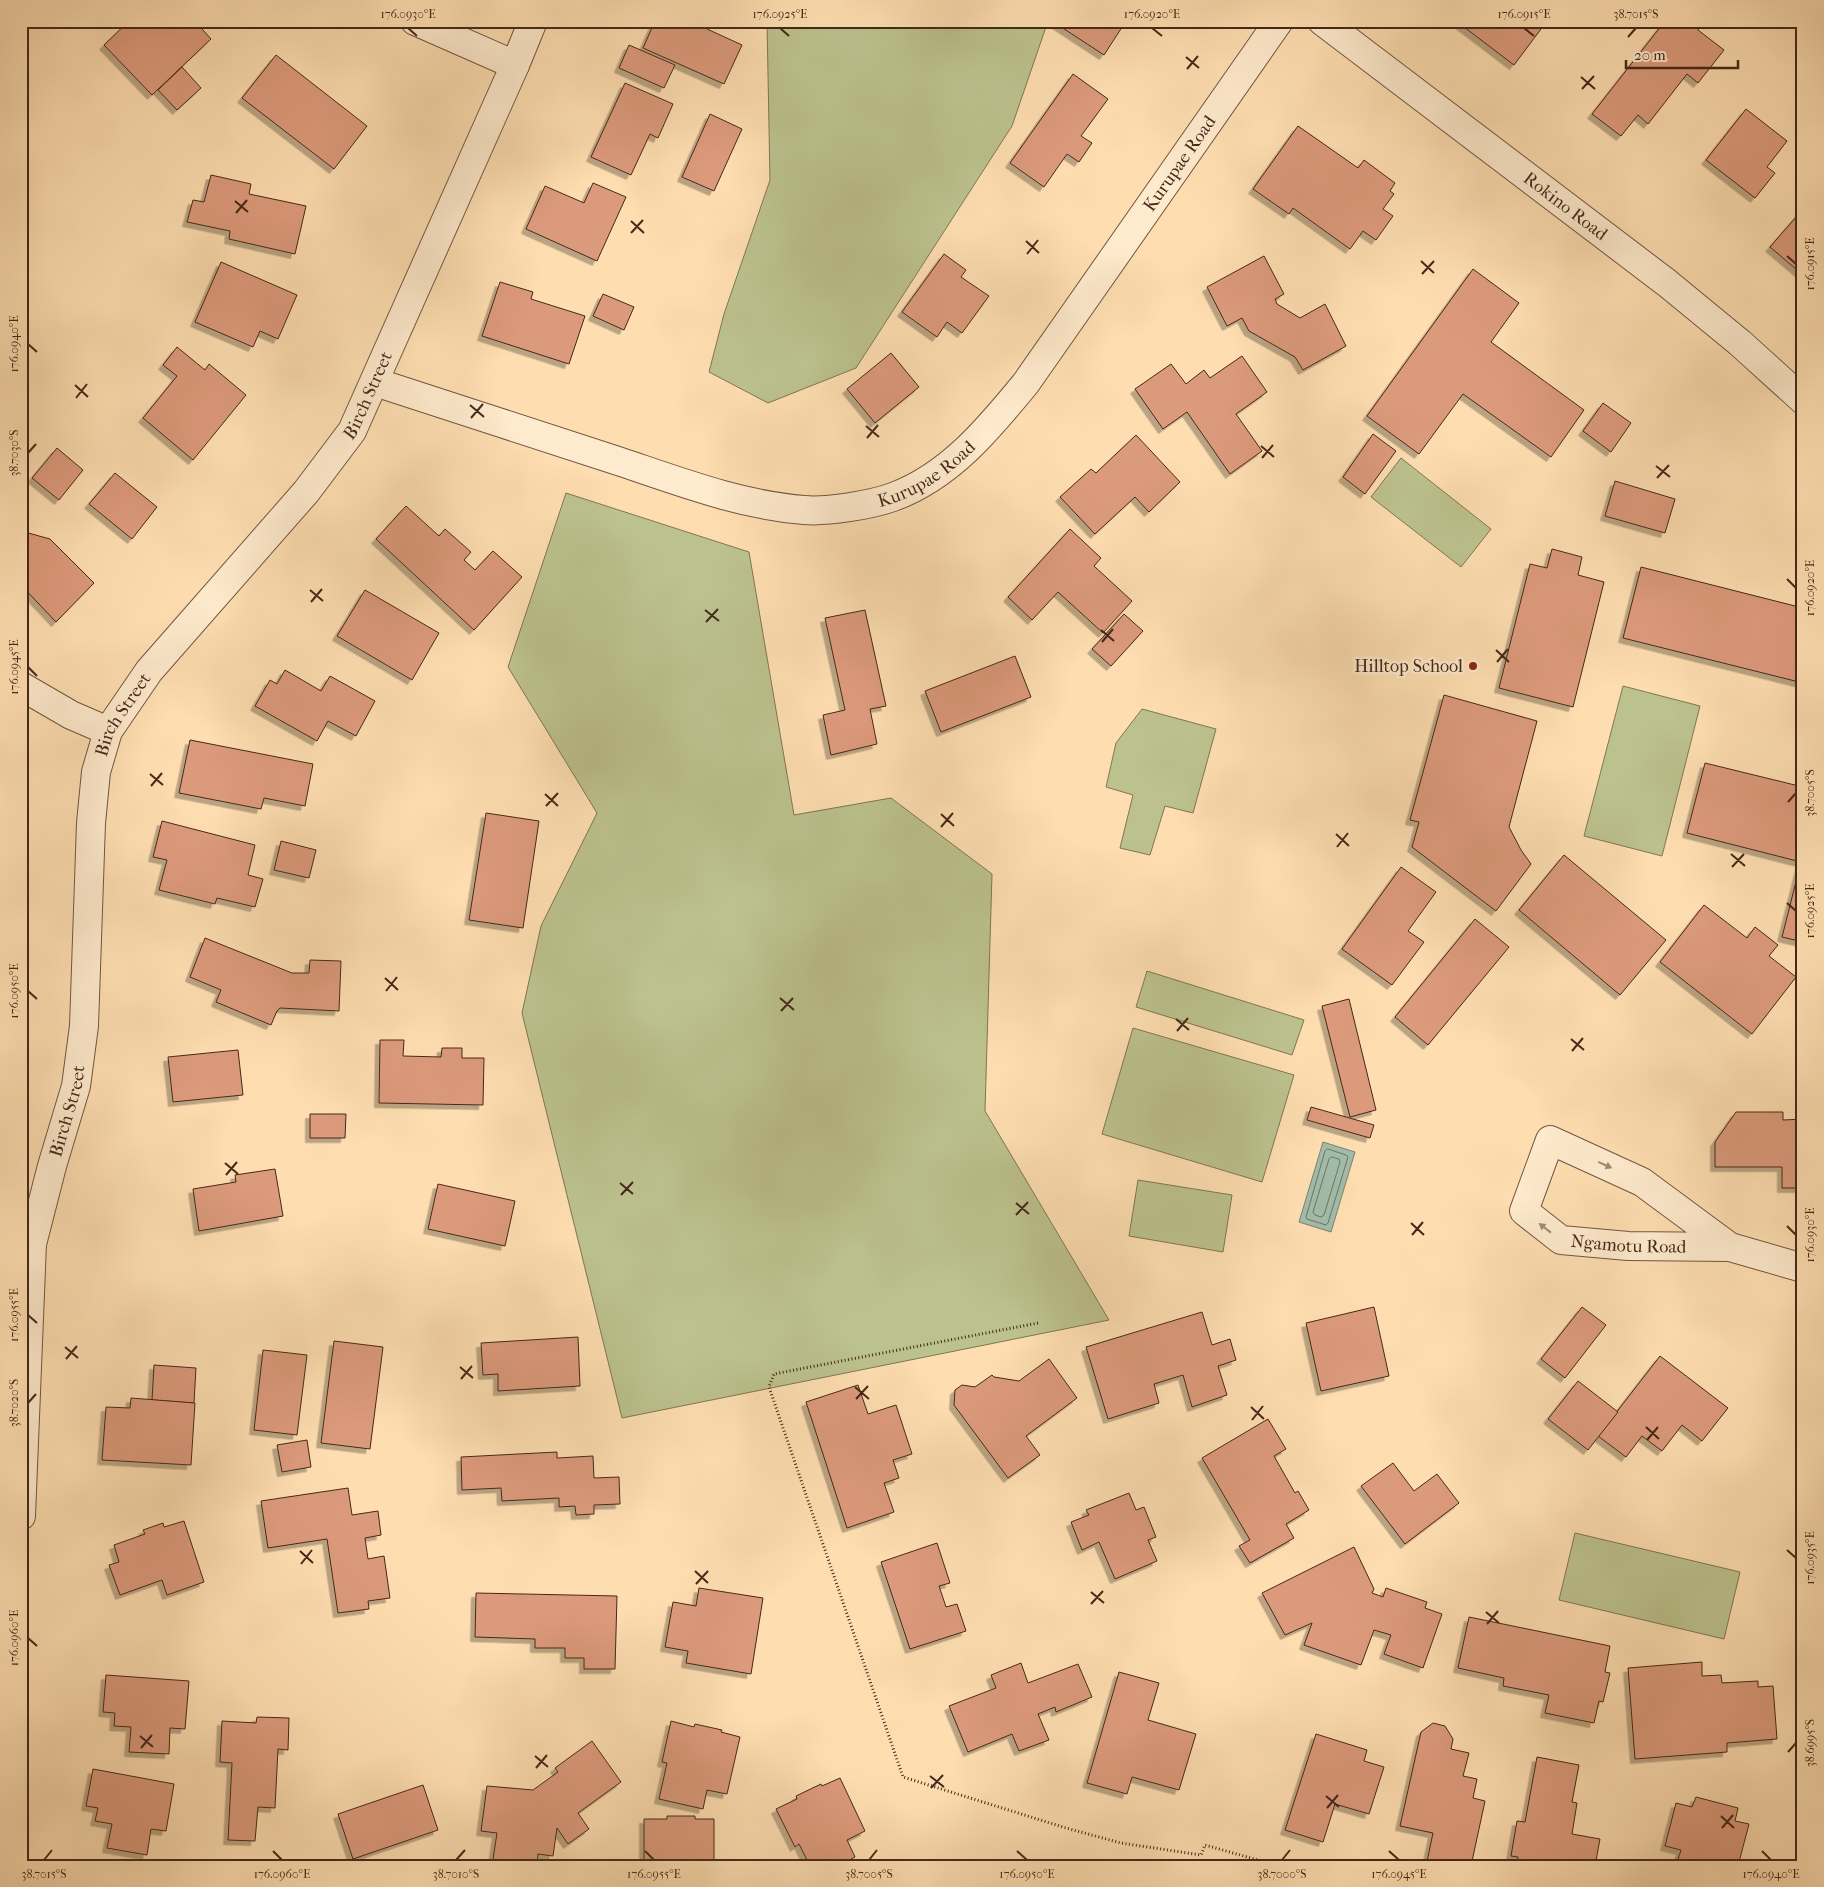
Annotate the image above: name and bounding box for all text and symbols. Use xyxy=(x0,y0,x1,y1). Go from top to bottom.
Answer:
text: 176.0930°E xyxy=(380,7,436,21)
text: 176.0925°E xyxy=(753,7,807,21)
text: 176.0920°E xyxy=(1124,7,1180,21)
text: 176.0915°E xyxy=(1498,7,1550,21)
text: 38.7015°S xyxy=(1614,7,1658,21)
scale bar xyxy=(1626,38,1739,70)
text: 20 m xyxy=(1634,46,1666,64)
street label: Kurupae Road xyxy=(1139,111,1220,215)
street label: Rokino Road xyxy=(1520,167,1612,245)
text: 176.0915°E xyxy=(1803,238,1817,290)
text: 176.0940°E xyxy=(7,315,21,373)
street label: Birch Street xyxy=(339,348,397,444)
text: 38.7030°S xyxy=(7,429,21,477)
street label: Kurupae Road xyxy=(875,436,980,512)
text: 176.0920°E xyxy=(1803,560,1817,616)
text: 176.0945°E xyxy=(7,639,21,695)
place label: Hilltop School xyxy=(1354,656,1463,677)
marker: Hilltop School xyxy=(1467,660,1479,672)
street label: Birch Street xyxy=(91,668,155,759)
text: 38.7005°S xyxy=(1803,769,1817,817)
text: 176.0925°E xyxy=(1803,884,1817,938)
text: 176.0950°E xyxy=(7,963,21,1019)
street label: Birch Street xyxy=(45,1063,89,1159)
one-way arrow xyxy=(1598,1162,1612,1170)
text: 176.0930°E xyxy=(1803,1207,1817,1263)
one-way arrow xyxy=(1539,1222,1552,1233)
street label: Ngamotu Road xyxy=(1570,1230,1687,1257)
text: 176.0955°E xyxy=(7,1288,21,1342)
text: 38.7020°S xyxy=(7,1379,21,1427)
text: 176.0935°E xyxy=(1803,1531,1817,1585)
text: 176.0960°E xyxy=(7,1610,21,1666)
text: 38.6995°S xyxy=(1803,1719,1817,1767)
text: 38.7015°S xyxy=(22,1867,66,1881)
text: 176.0960°E xyxy=(254,1867,310,1881)
text: 38.7010°S xyxy=(433,1867,479,1881)
text: 176.0955°E xyxy=(627,1867,681,1881)
text: 38.7005°S xyxy=(845,1867,893,1881)
text: 176.0950°E xyxy=(999,1867,1055,1881)
text: 38.7000°S xyxy=(1258,1867,1306,1881)
text: 176.0945°E xyxy=(1371,1867,1427,1881)
text: 176.0940°E xyxy=(1742,1867,1800,1881)

